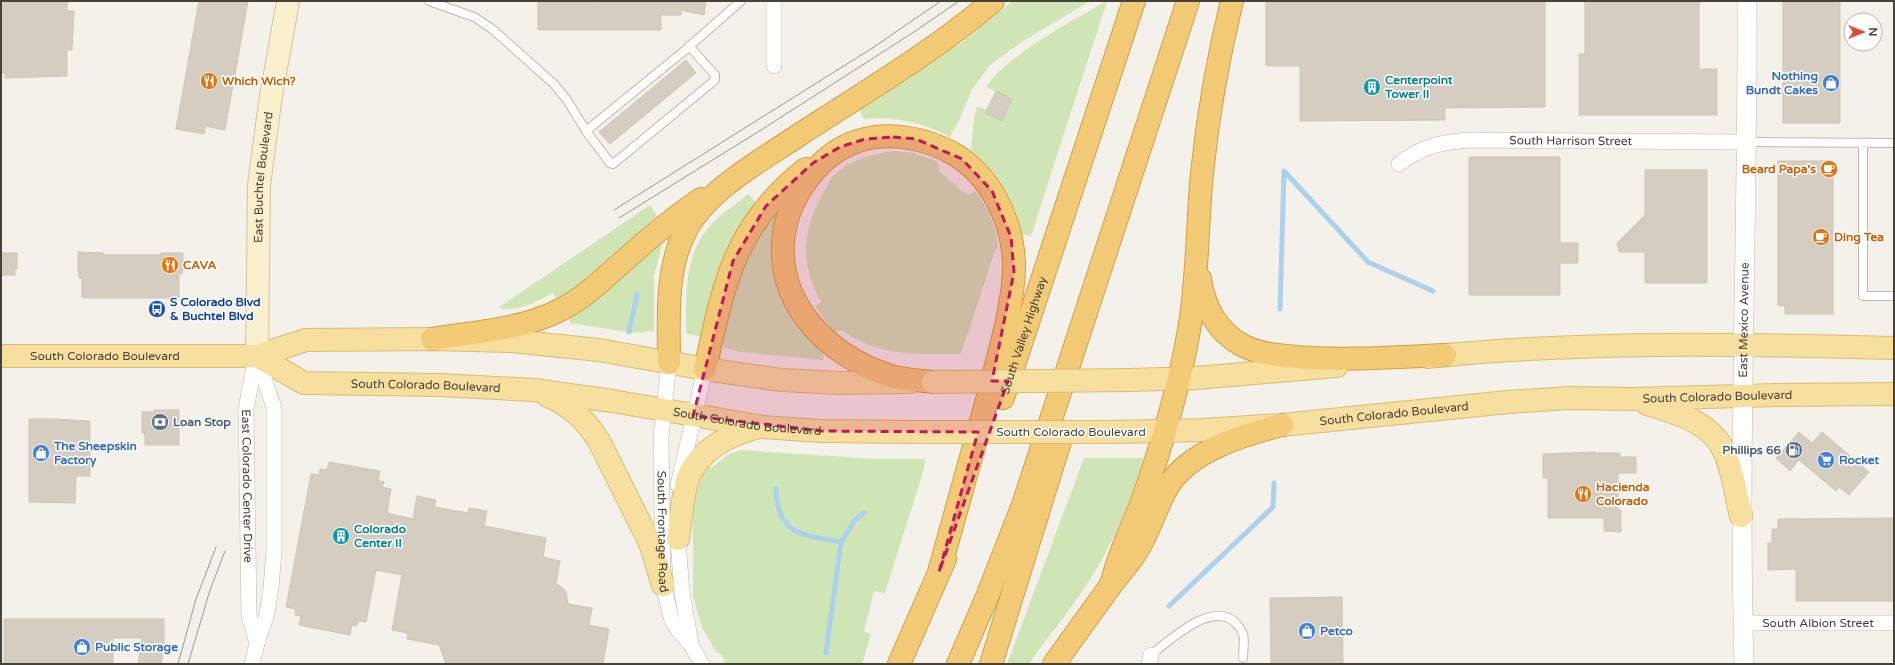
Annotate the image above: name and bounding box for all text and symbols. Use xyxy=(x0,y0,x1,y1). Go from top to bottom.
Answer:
north arrow xyxy=(1843,12,1883,52)
text: N xyxy=(1866,28,1879,36)
place label: Nothing Bundt Cakes xyxy=(1746,69,1818,97)
restaurant icon: Which Wich? xyxy=(199,71,219,91)
place label: Centerpoint Tower II xyxy=(1384,73,1453,101)
shop icon: Nothing Bundt Cakes xyxy=(1821,73,1841,93)
place label: Which Wich? xyxy=(222,74,296,88)
building icon: Centerpoint Tower II xyxy=(1362,77,1382,97)
street label: East Buchtel Boulevard xyxy=(251,111,276,243)
street label: South Harrison Street xyxy=(1509,133,1633,148)
cafe icon: Beard Papa's xyxy=(1819,159,1839,179)
place label: Beard Papa's xyxy=(1742,162,1816,177)
cafe icon: Ding Tea xyxy=(1811,227,1831,247)
place label: Ding Tea xyxy=(1834,230,1884,245)
restaurant icon: CAVA xyxy=(160,255,180,275)
place label: CAVA xyxy=(183,258,217,272)
street label: East Mexico Avenue xyxy=(1736,262,1752,378)
street label: South Valley Highway xyxy=(998,274,1050,396)
place label: S Colorado Blvd & Buchtel Blvd xyxy=(170,295,261,323)
bus stop icon: S Colorado Blvd & Buchtel Blvd xyxy=(147,299,167,319)
street label: South Colorado Boulevard xyxy=(30,349,180,363)
street label: South Colorado Boulevard xyxy=(351,377,501,395)
street label: South Colorado Boulevard xyxy=(1642,388,1792,406)
street label: South Colorado Boulevard xyxy=(1319,399,1469,428)
street label: South Colorado Boulevard xyxy=(672,405,822,438)
street label: East Colorado Center Drive xyxy=(239,409,255,563)
bank icon: Loan Stop xyxy=(150,412,170,432)
place label: Loan Stop xyxy=(173,415,231,430)
street label: South Colorado Boulevard xyxy=(996,425,1146,439)
place label: The Sheepskin Factory xyxy=(53,439,137,468)
fuel station icon: Phillips 66 xyxy=(1784,440,1804,460)
shop icon: The Sheepskin Factory xyxy=(31,443,51,463)
place label: Phillips 66 xyxy=(1722,443,1781,458)
supermarket icon: Rocket xyxy=(1816,450,1836,470)
place label: Rocket xyxy=(1839,453,1879,467)
street label: South Frontage Road xyxy=(654,471,672,594)
place label: Hacienda Colorado xyxy=(1596,480,1650,508)
restaurant icon: Hacienda Colorado xyxy=(1573,484,1593,504)
place label: Colorado Center II xyxy=(354,522,406,550)
building icon: Colorado Center II xyxy=(331,526,351,546)
street label: South Albion Street xyxy=(1762,616,1874,630)
shop icon: Petco xyxy=(1297,621,1317,641)
place label: Petco xyxy=(1320,624,1353,638)
shop icon: Public Storage xyxy=(72,637,92,657)
place label: Public Storage xyxy=(95,640,178,655)

